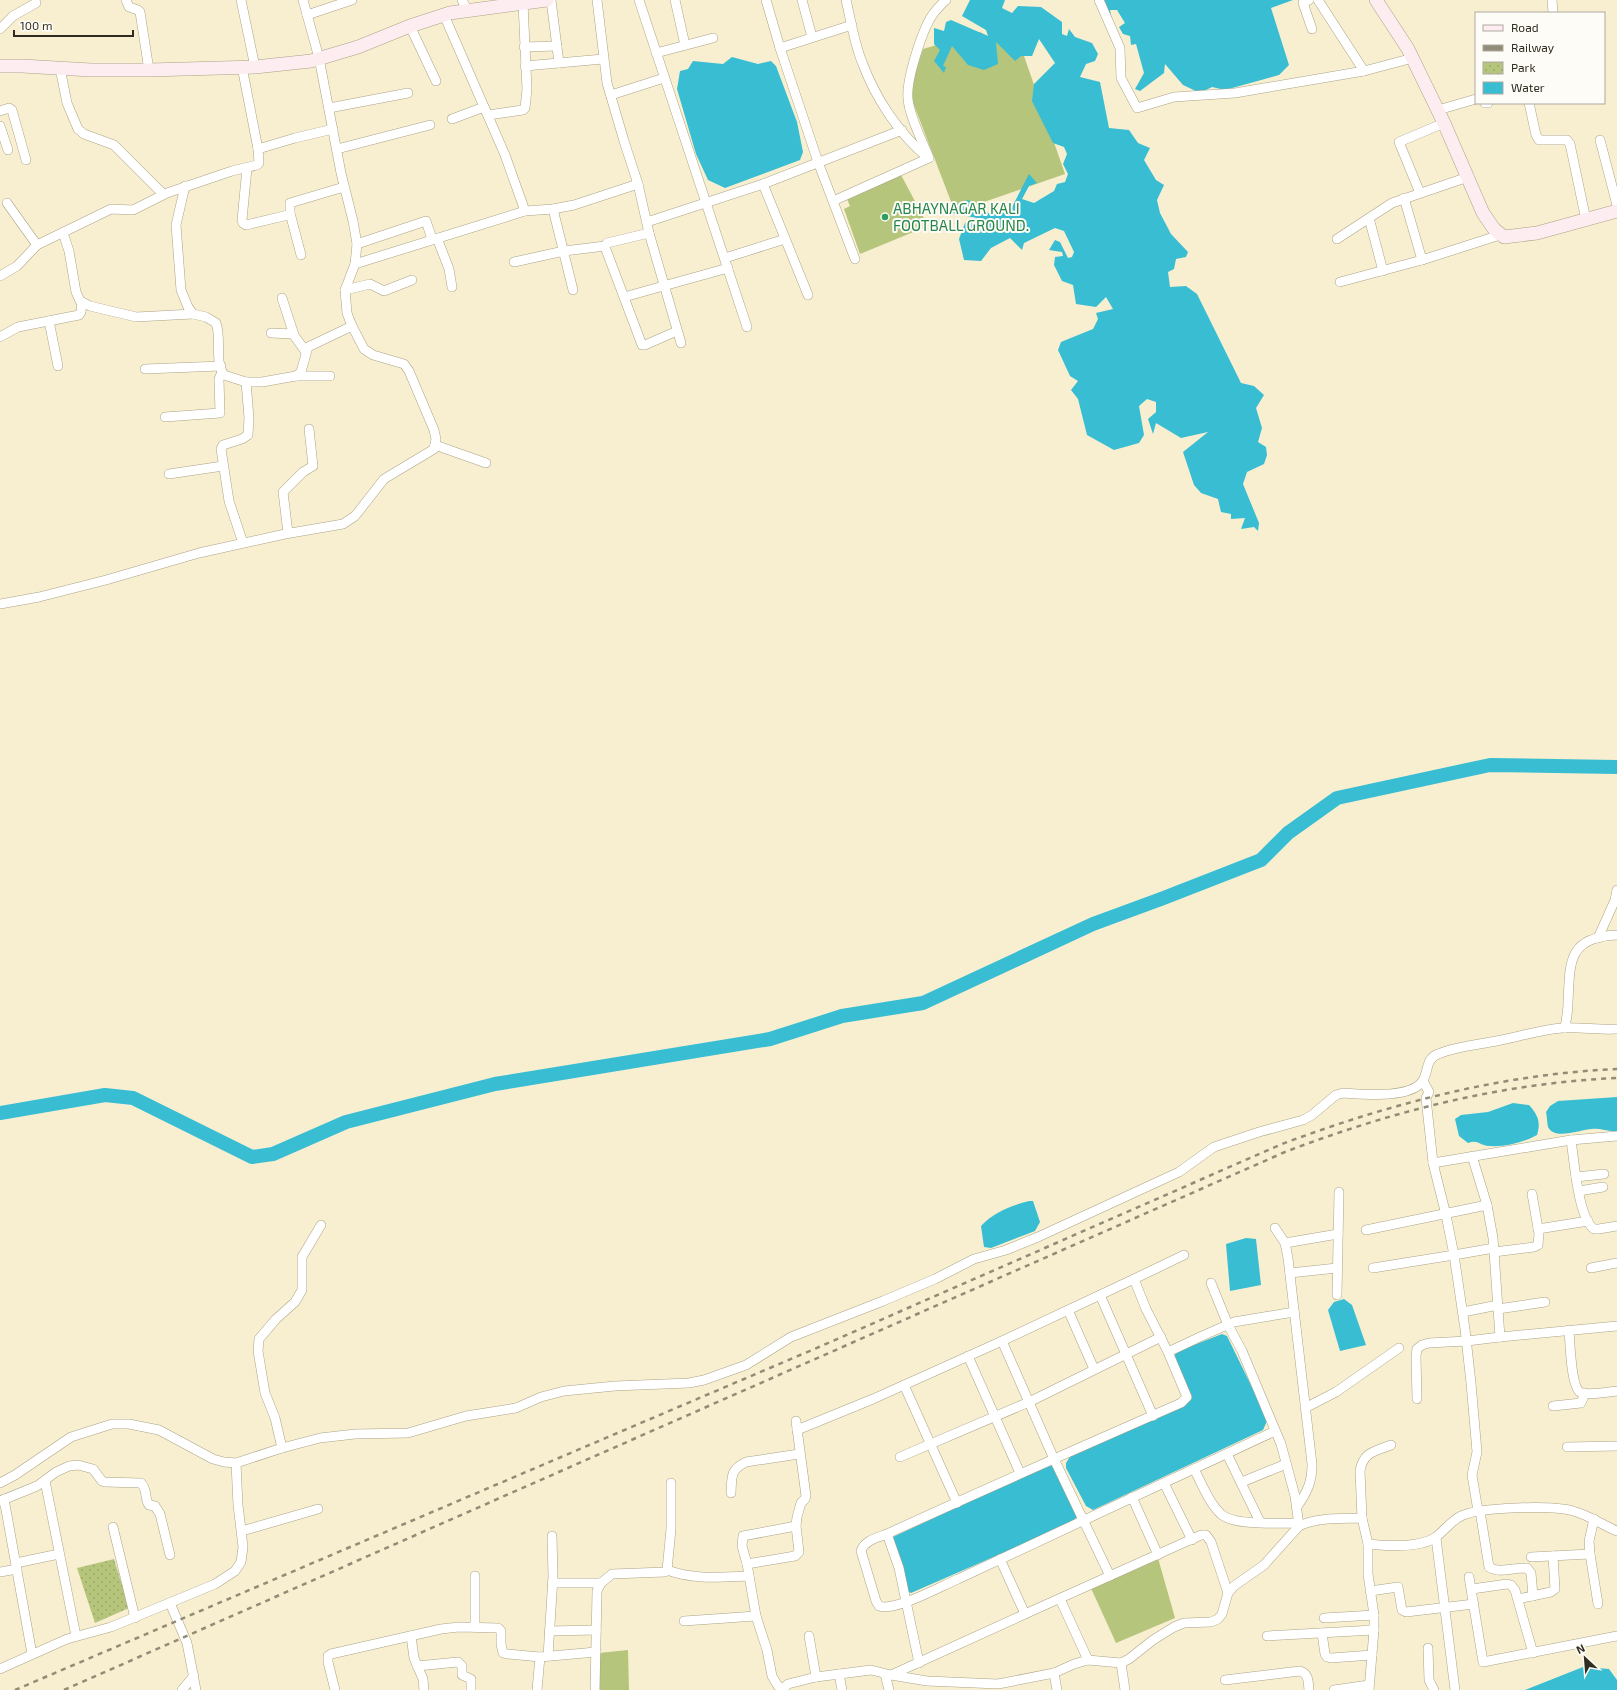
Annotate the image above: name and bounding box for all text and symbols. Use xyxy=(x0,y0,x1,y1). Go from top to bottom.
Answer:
scale bar xyxy=(14,12,133,38)
legend xyxy=(1475,12,1605,104)
text: 100 m xyxy=(20,18,52,32)
text: Road xyxy=(1511,20,1539,34)
text: Railway xyxy=(1511,40,1555,54)
text: Park xyxy=(1511,60,1536,74)
text: Water xyxy=(1511,80,1545,94)
place label: ABHAYNAGAR KALI FOOTBALL GROUND. xyxy=(893,199,1029,234)
marker: ABHAYNAGAR KALI FOOTBALL GROUND. xyxy=(880,212,890,222)
north arrow xyxy=(1565,1638,1605,1678)
text: N xyxy=(1574,1641,1587,1656)

